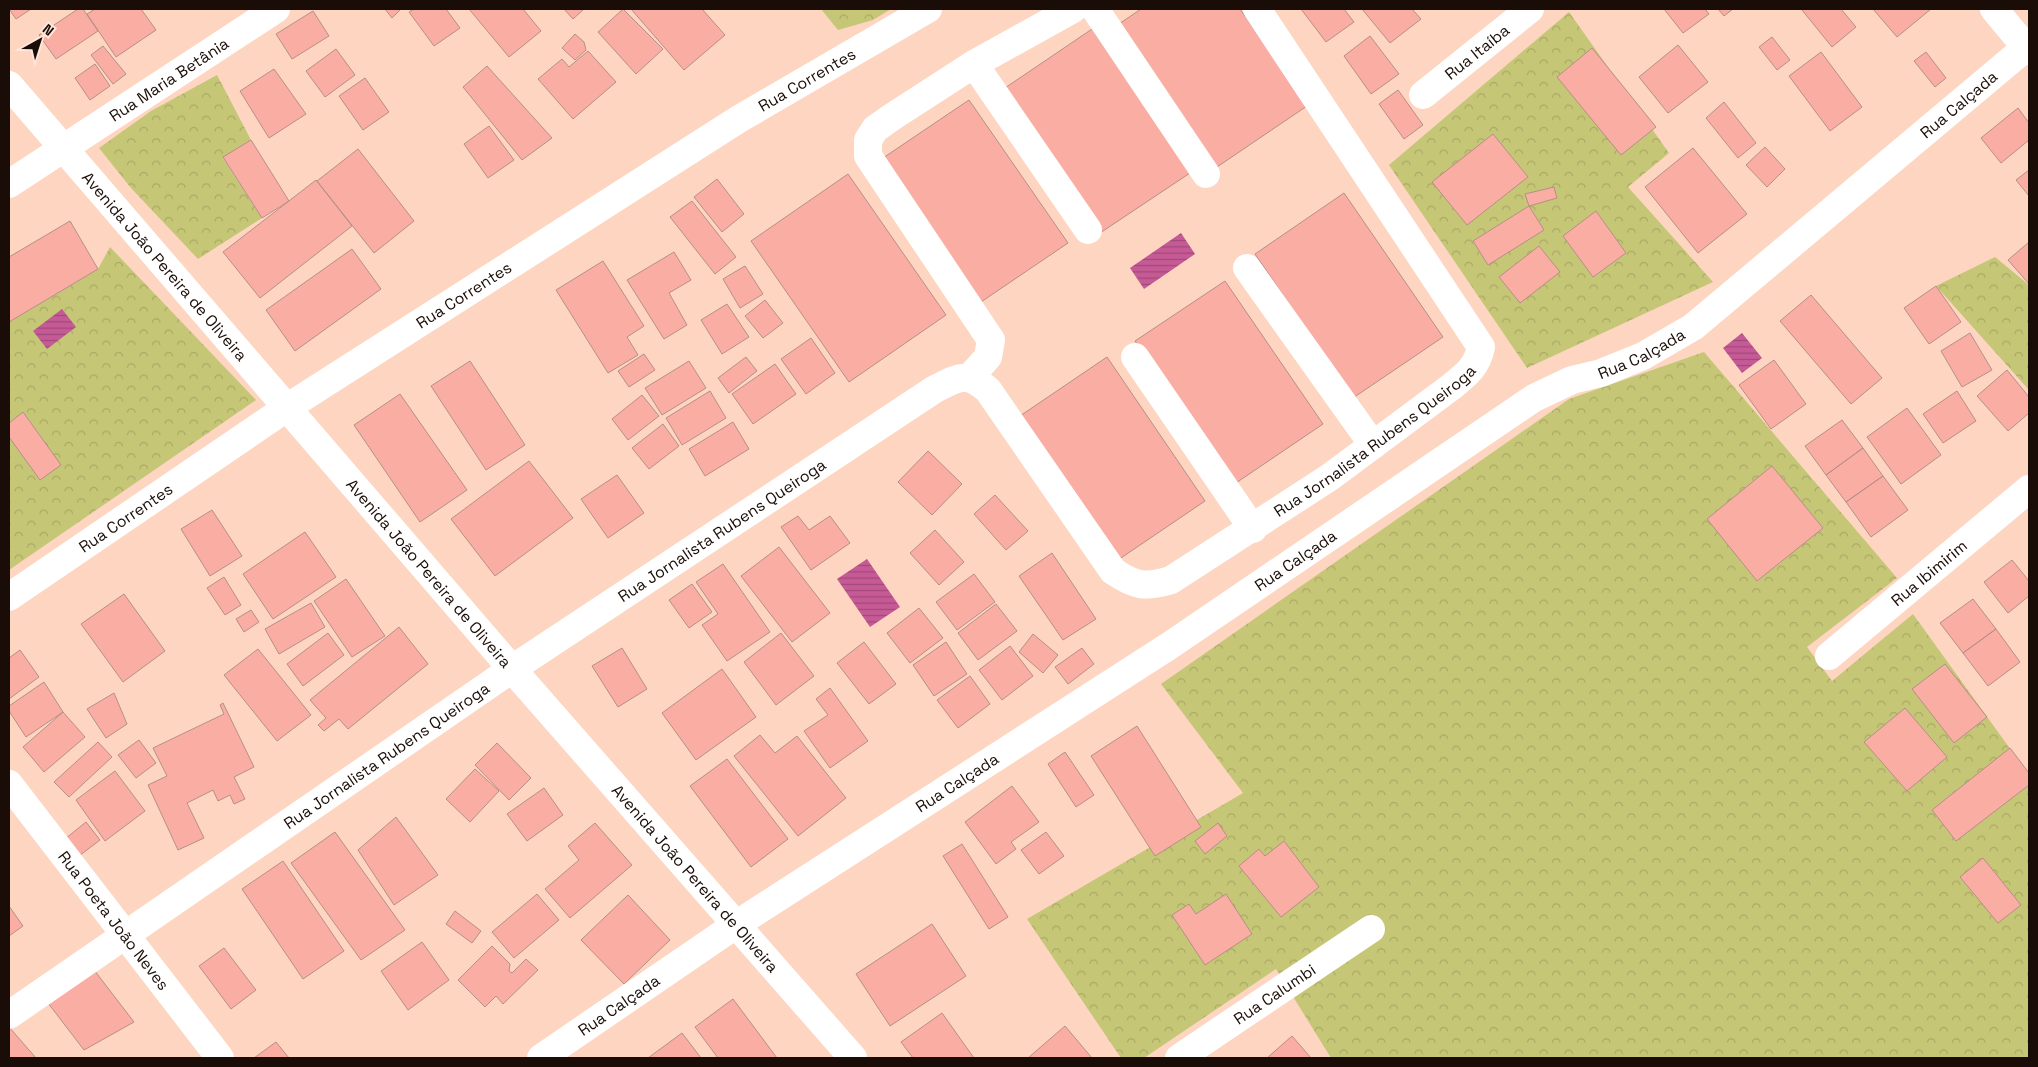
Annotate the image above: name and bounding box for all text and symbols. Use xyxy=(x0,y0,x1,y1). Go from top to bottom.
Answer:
north arrow xyxy=(15,15,65,65)
street label: Rua Itaíba xyxy=(1440,19,1513,84)
text: N xyxy=(39,20,57,40)
street label: Rua Maria Betânia xyxy=(105,32,233,126)
street label: Rua Correntes xyxy=(754,43,859,116)
street label: Rua Calçada xyxy=(1915,66,2001,143)
street label: Avenida João Pereira de Oliveira xyxy=(78,167,252,365)
street label: Rua Correntes xyxy=(412,257,515,333)
street label: Rua Calçada xyxy=(1595,323,1689,384)
street label: Rua Jornalista Rubens Queiroga xyxy=(1270,360,1480,521)
street label: Rua Jornalista Rubens Queiroga xyxy=(614,454,830,607)
street label: Avenida João Pereira de Oliveira xyxy=(342,474,517,672)
street label: Rua Correntes xyxy=(74,478,177,557)
street label: Rua Calçada xyxy=(1250,525,1341,595)
street label: Rua Ibimirim xyxy=(1886,535,1971,610)
street label: Rua Jornalista Rubens Queiroga xyxy=(279,677,493,834)
street label: Rua Calçada xyxy=(911,748,1002,817)
street label: Avenida João Pereira de Oliveira xyxy=(607,780,783,977)
street label: Rua Poeta João Neves xyxy=(54,846,174,994)
street label: Rua Calumbi xyxy=(1229,959,1320,1029)
street label: Rua Calçada xyxy=(574,970,664,1040)

